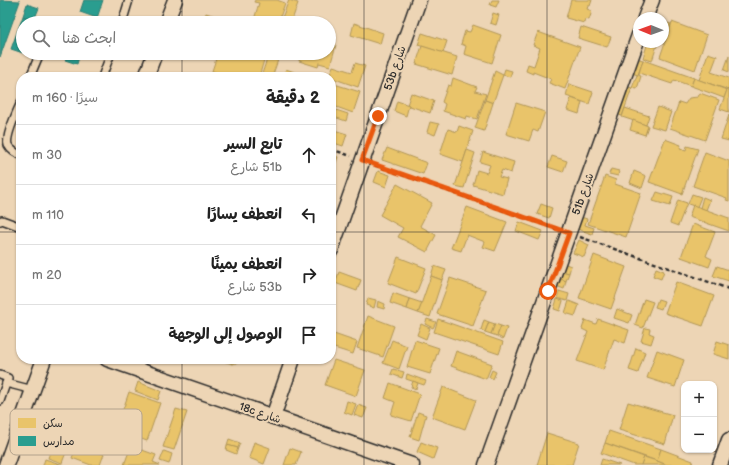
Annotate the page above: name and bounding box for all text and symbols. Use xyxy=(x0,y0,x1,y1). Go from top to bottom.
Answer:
north arrow xyxy=(633,12,669,48)
search box xyxy=(16,16,336,60)
icon: search xyxy=(30,27,52,49)
text: ابحث هنا xyxy=(62,29,116,48)
street label: 53b شارع xyxy=(381,44,411,93)
text: 2 دقيقة xyxy=(266,88,320,108)
text: سيرًا · 160 m xyxy=(32,90,98,106)
route end xyxy=(369,107,387,125)
text: تابع السير xyxy=(224,135,282,154)
icon: ahead xyxy=(298,144,320,166)
text: 30 m xyxy=(32,147,62,163)
text: 51b شارع xyxy=(231,159,282,175)
street label: 51b شارع xyxy=(569,171,598,217)
icon: left xyxy=(298,204,320,226)
text: انعطف يسارًا xyxy=(207,205,282,224)
text: 110 m xyxy=(32,207,64,223)
text: انعطف يمينًا xyxy=(211,255,282,274)
icon: right xyxy=(298,264,320,286)
text: 20 m xyxy=(32,267,62,283)
text: 53b شارع xyxy=(228,279,282,295)
route start xyxy=(539,282,557,300)
icon: arrive xyxy=(298,324,320,346)
text: الوصول إلى الوجهة xyxy=(168,325,282,344)
map controls xyxy=(681,381,717,453)
button: + xyxy=(681,381,717,417)
street label: 18c شارع xyxy=(237,400,283,428)
legend xyxy=(10,409,142,455)
text: سكن xyxy=(43,417,63,430)
button: − xyxy=(681,417,717,453)
text: مدارس xyxy=(43,435,74,448)

